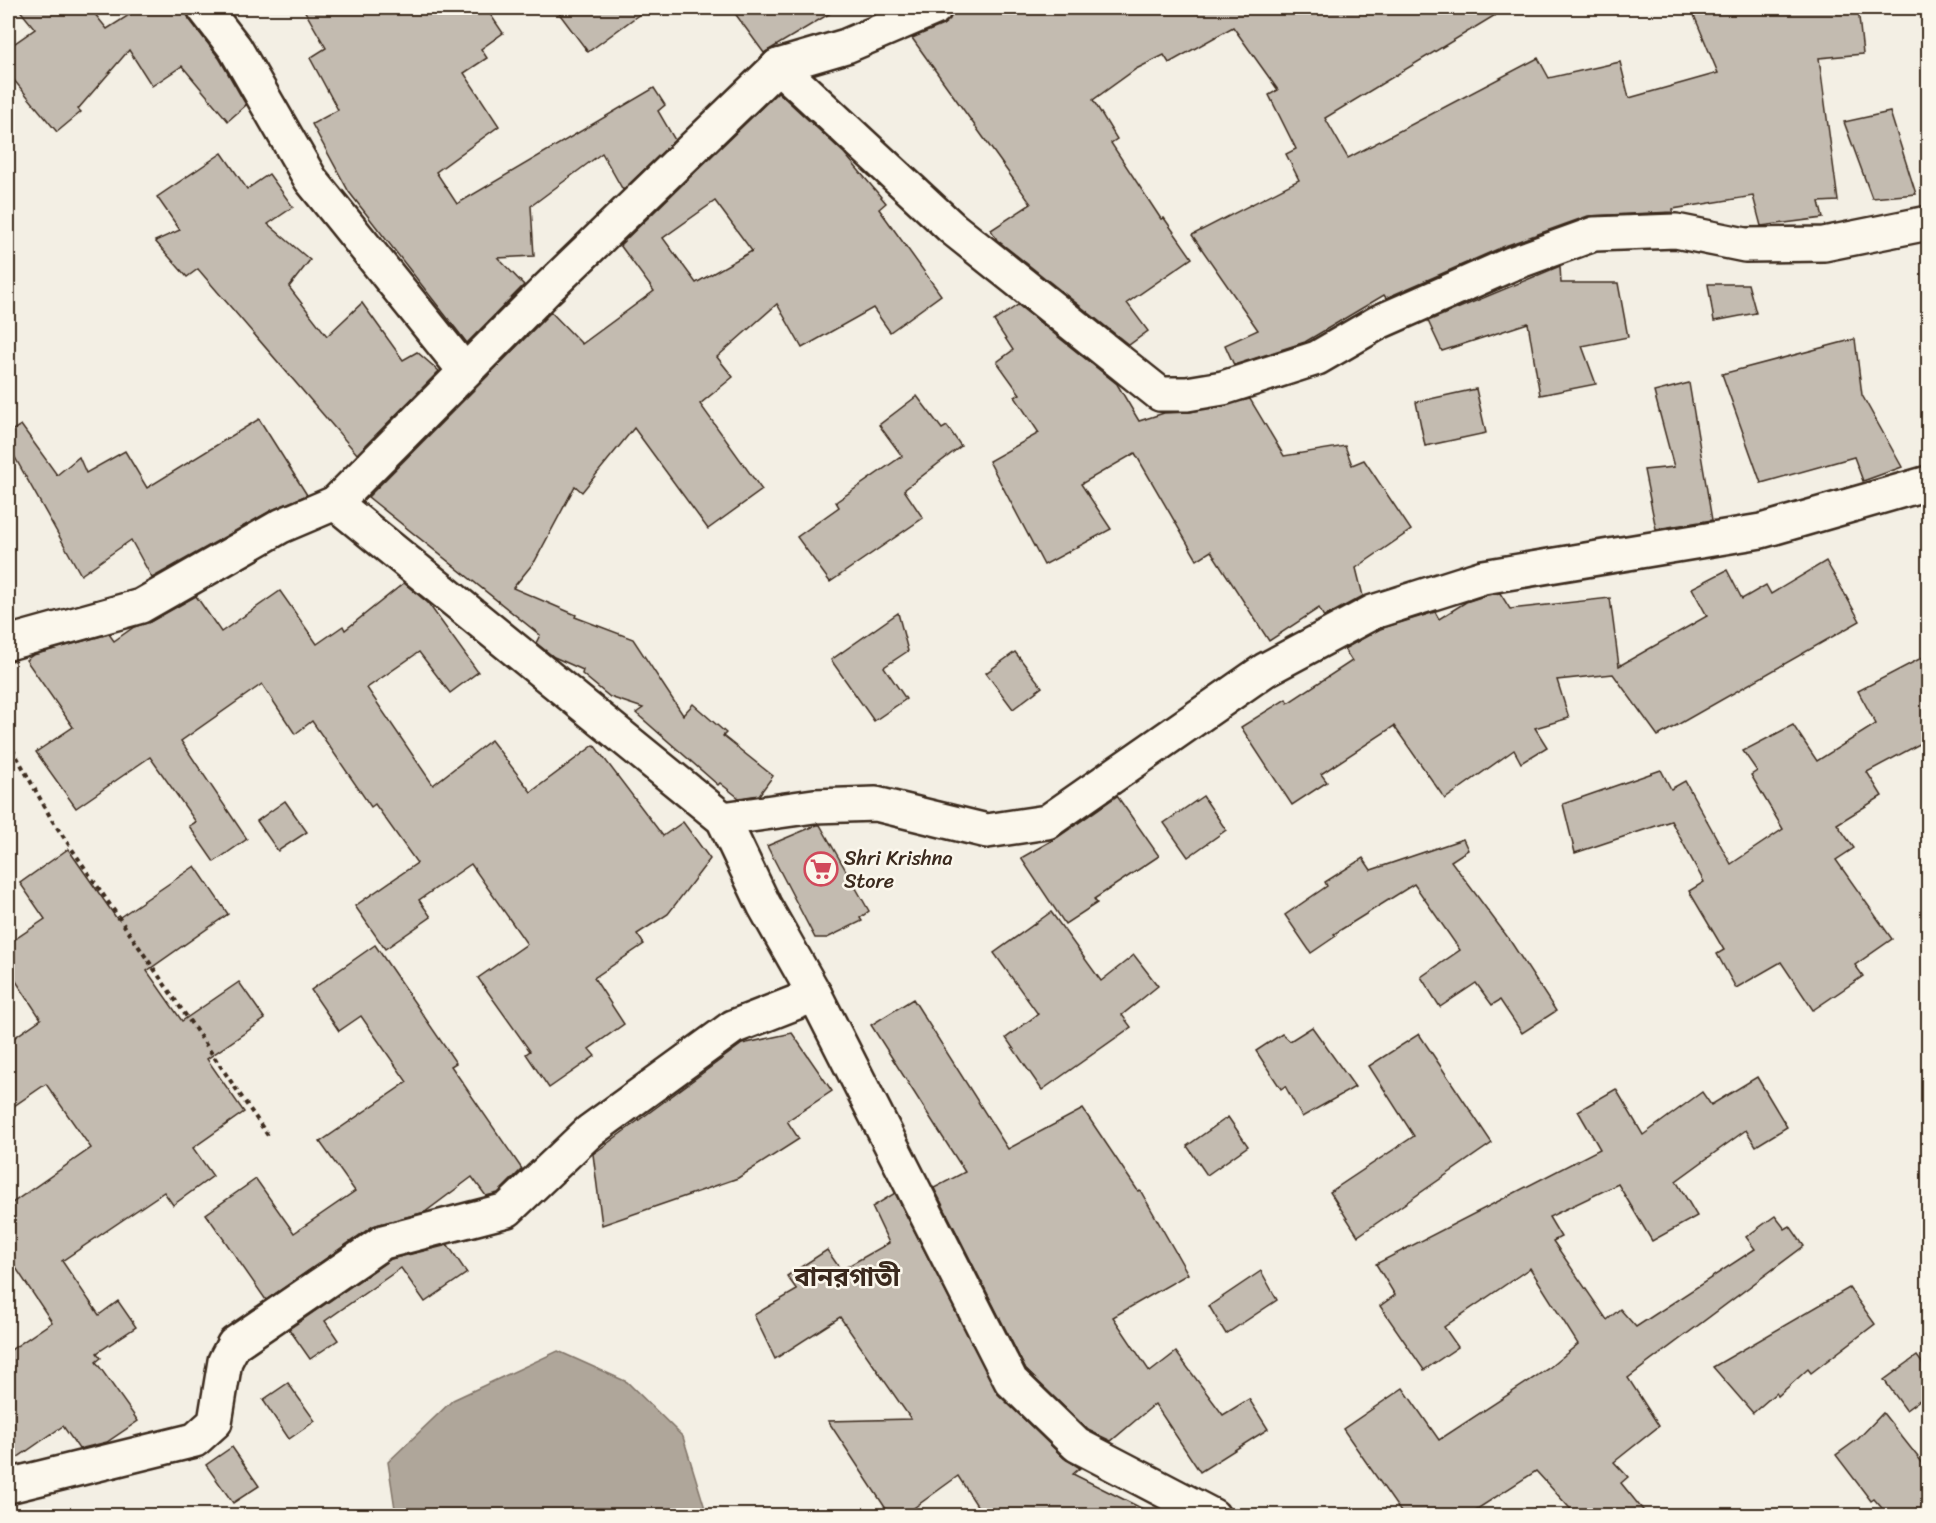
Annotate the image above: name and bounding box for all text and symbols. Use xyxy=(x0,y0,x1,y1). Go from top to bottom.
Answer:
place label: Shri Krishna Store xyxy=(844,841,952,899)
supermarket icon: Shri Krishna Store xyxy=(803,851,839,887)
district label: বানরগাতী xyxy=(793,1254,900,1300)

